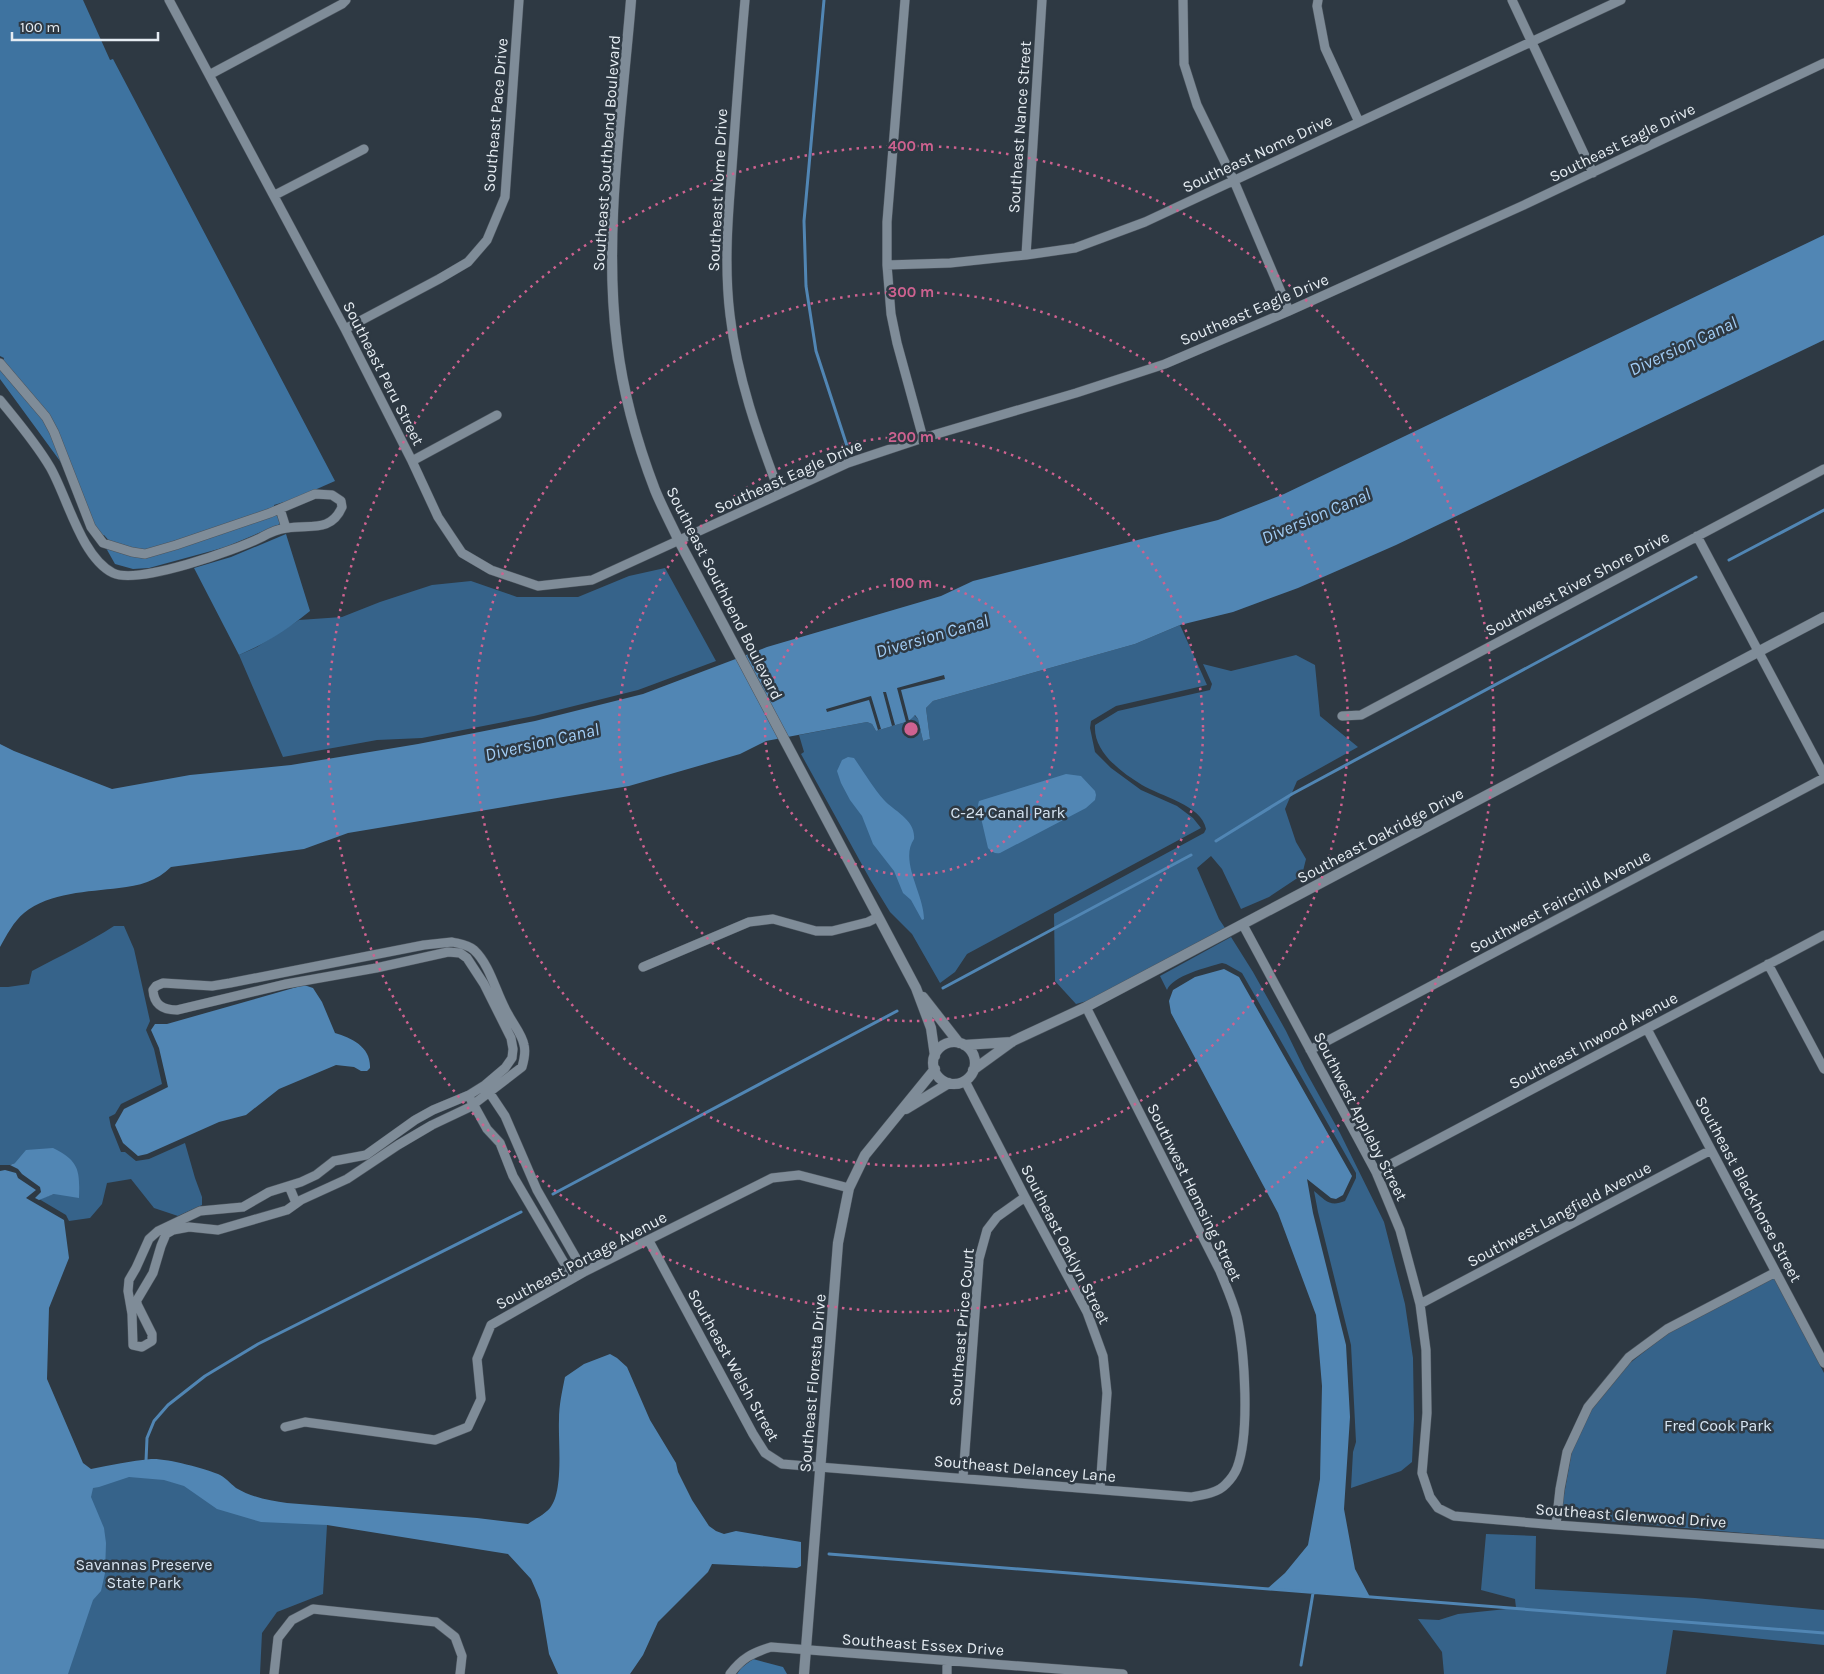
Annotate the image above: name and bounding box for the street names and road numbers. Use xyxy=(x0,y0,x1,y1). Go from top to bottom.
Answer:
street label: Southeast Southbend Boulevard xyxy=(589,34,624,272)
street label: Southeast Pace Drive xyxy=(479,37,512,193)
street label: Southeast Nance Street xyxy=(1004,40,1035,214)
street label: Southeast Eagle Drive xyxy=(1546,99,1698,186)
street label: Southeast Nome Drive xyxy=(704,108,731,272)
street label: Southeast Nome Drive xyxy=(1179,110,1335,197)
street label: Southeast Eagle Drive xyxy=(1177,270,1331,349)
street label: Southeast Peru Street xyxy=(339,298,428,449)
street label: Southeast Eagle Drive xyxy=(711,435,865,518)
street label: Southeast Southbend Boulevard xyxy=(662,483,787,703)
street label: Southwest River Shore Drive xyxy=(1482,527,1672,640)
street label: Southeast Oakridge Drive xyxy=(1294,783,1467,887)
street label: Southwest Fairchild Avenue xyxy=(1466,846,1654,957)
street label: Southeast Inwood Avenue xyxy=(1506,988,1681,1093)
street label: Southwest Appleby Street xyxy=(1310,1029,1411,1204)
street label: Southeast Blackhorse Street xyxy=(1691,1093,1806,1286)
street label: Southwest Hemsing Street xyxy=(1143,1100,1246,1284)
street label: Southwest Langfield Avenue xyxy=(1464,1158,1654,1271)
street label: Southeast Oaklyn Street xyxy=(1017,1161,1114,1327)
street label: Southeast Portage Avenue xyxy=(492,1207,670,1314)
street label: Southeast Price Court xyxy=(945,1247,978,1407)
street label: Southeast Welsh Street xyxy=(684,1286,783,1445)
street label: Southeast Floresta Drive xyxy=(795,1293,830,1473)
street label: Southeast Delancey Lane xyxy=(933,1451,1117,1486)
street label: Southeast Glenwood Drive xyxy=(1535,1499,1727,1532)
street label: Southeast Essex Drive xyxy=(841,1629,1005,1660)

